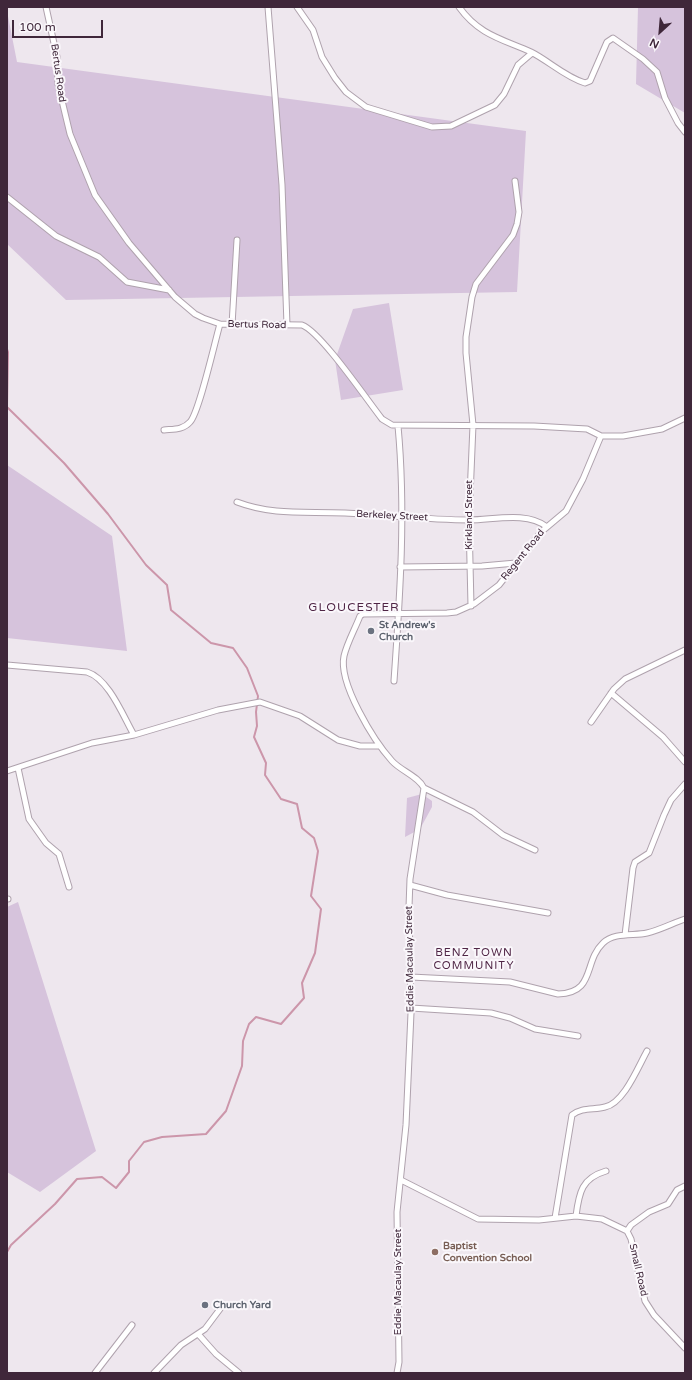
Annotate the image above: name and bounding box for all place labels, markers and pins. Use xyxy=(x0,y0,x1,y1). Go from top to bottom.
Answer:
place label: St Andrew's Church xyxy=(379,619,435,642)
marker: St Andrew's Church xyxy=(366,626,376,636)
place label: Baptist Convention School xyxy=(443,1240,532,1264)
marker: Baptist Convention School xyxy=(430,1247,440,1257)
place label: Church Yard xyxy=(213,1299,271,1311)
marker: Church Yard xyxy=(200,1300,210,1310)

